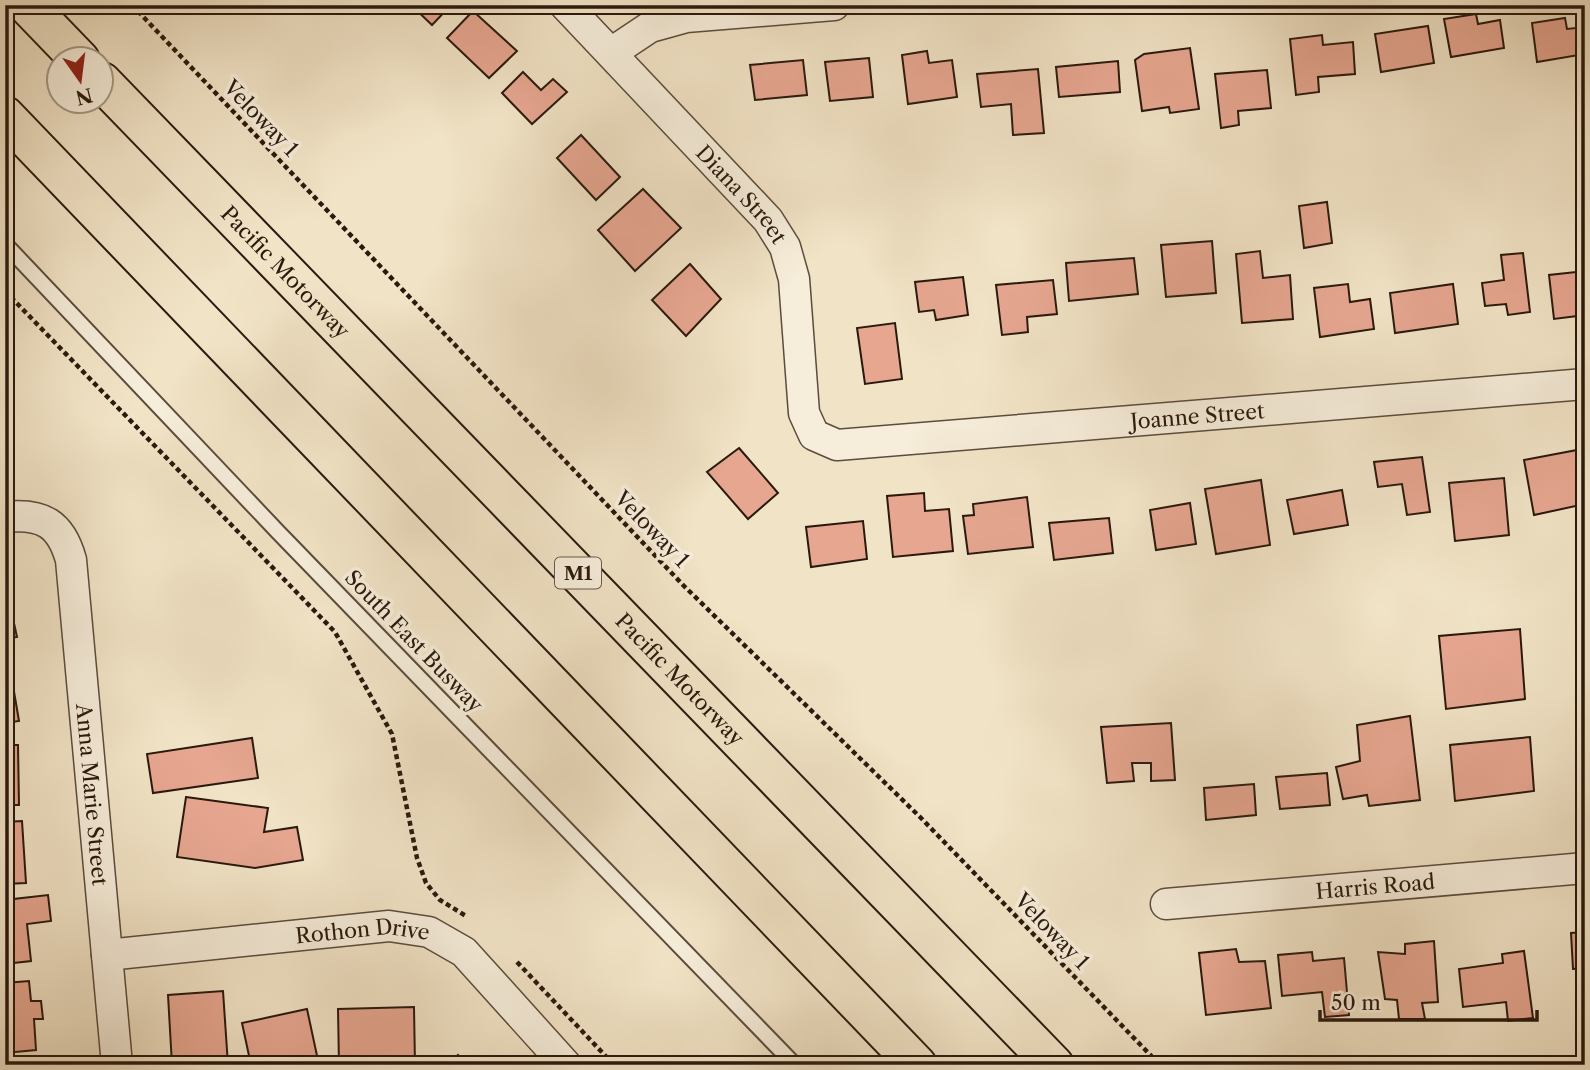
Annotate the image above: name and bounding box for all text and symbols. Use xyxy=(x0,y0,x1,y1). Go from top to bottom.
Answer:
north arrow xyxy=(46,46,116,116)
street label: Veloway 1 xyxy=(218,74,304,161)
text: N xyxy=(73,83,95,109)
street label: Diana Street xyxy=(691,140,792,248)
street label: Pacific Motorway xyxy=(216,201,355,343)
street label: Joanne Street xyxy=(1126,398,1266,434)
street label: Veloway 1 xyxy=(609,485,695,572)
road number: M1 xyxy=(555,558,601,588)
street label: South East Busway xyxy=(340,565,488,717)
street label: Pacific Motorway xyxy=(611,608,750,750)
street label: Anna Marie Street xyxy=(72,701,113,887)
street label: Harris Road xyxy=(1315,868,1436,904)
street label: Veloway 1 xyxy=(1009,887,1095,974)
street label: Rothon Drive xyxy=(294,913,431,948)
scale bar xyxy=(1320,979,1538,1023)
text: 50 m xyxy=(1331,990,1381,1015)

